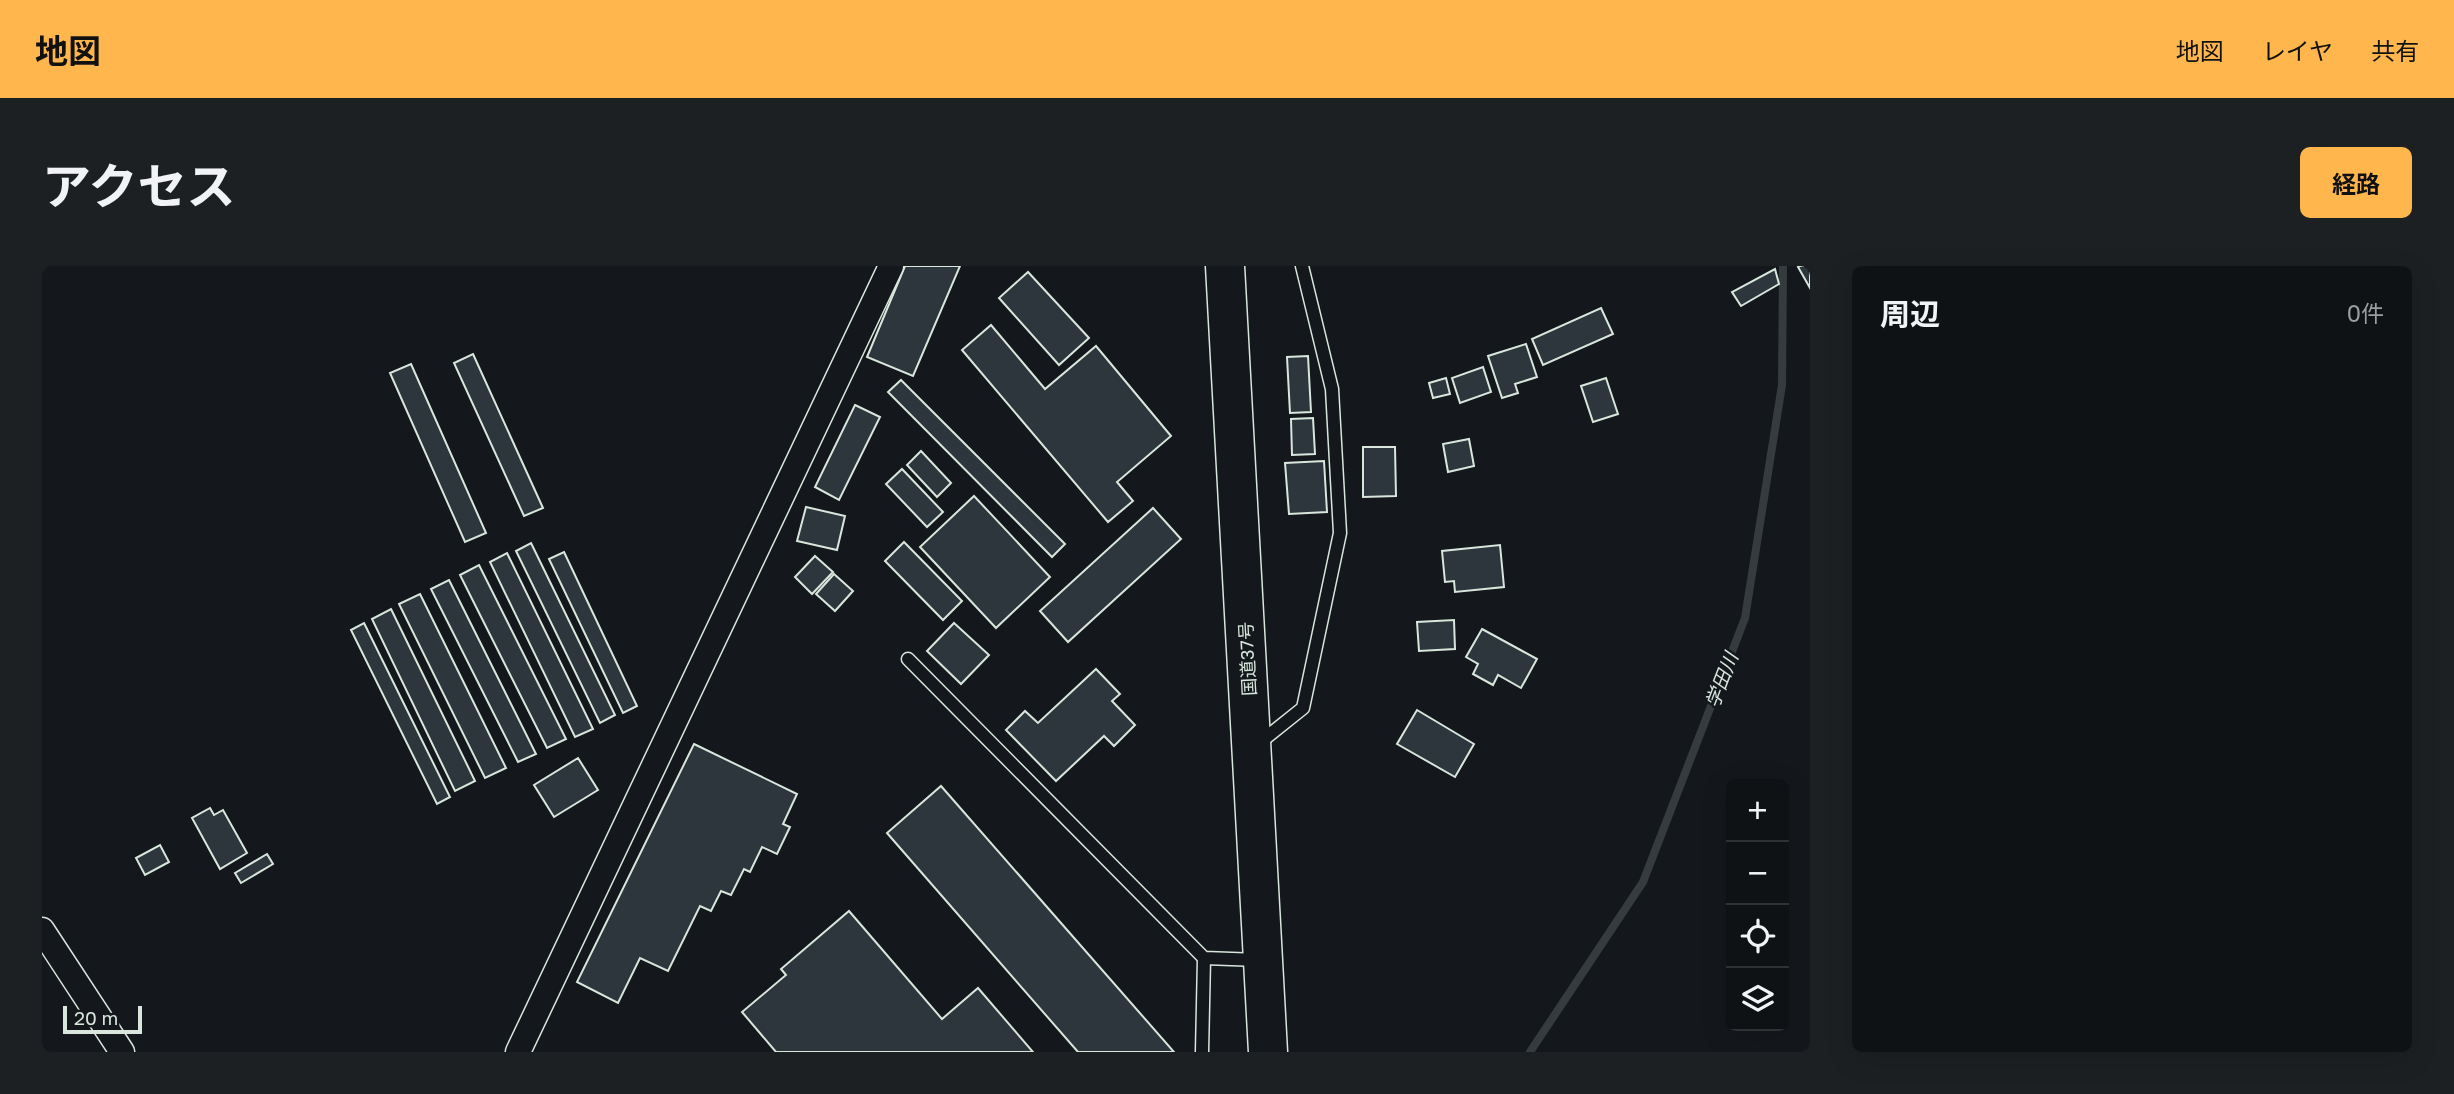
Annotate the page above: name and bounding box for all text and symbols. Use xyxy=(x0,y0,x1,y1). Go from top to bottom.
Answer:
text: 地図 xyxy=(35,31,101,70)
text: 地図 xyxy=(2176,36,2224,65)
text: レイヤ xyxy=(2262,36,2333,65)
text: 共有 xyxy=(2371,36,2419,65)
button: 経路 xyxy=(2300,147,2412,218)
text: アクセス xyxy=(42,156,236,215)
text: 周辺 xyxy=(1880,296,1940,332)
text: 0件 xyxy=(2347,299,2384,327)
street label: 国道37号 xyxy=(1234,621,1260,697)
water label: 学田川 xyxy=(1700,647,1743,711)
map controls xyxy=(1726,779,1789,1031)
button: + xyxy=(1726,779,1789,842)
button: − xyxy=(1726,842,1789,905)
button: locate xyxy=(1726,905,1789,968)
button: layers xyxy=(1726,968,1789,1031)
scale bar xyxy=(63,1003,142,1035)
text: 20 m xyxy=(74,1006,118,1029)

